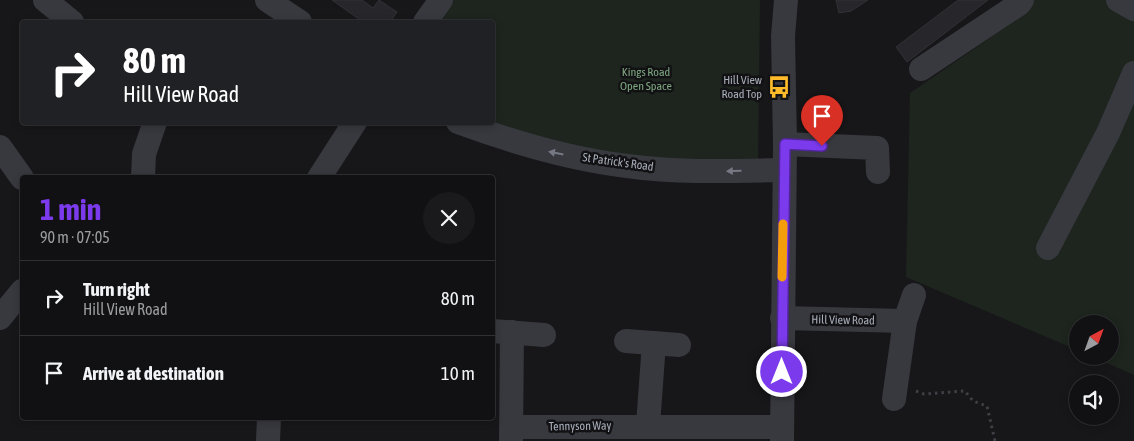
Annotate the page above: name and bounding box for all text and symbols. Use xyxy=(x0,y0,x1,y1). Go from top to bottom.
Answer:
icon: right xyxy=(40,40,105,105)
text: 80 m xyxy=(123,40,186,80)
park label: Kings Road Open Space xyxy=(620,65,672,93)
place label: Hill View Road Top xyxy=(722,73,762,101)
bus stop icon: Hill View Road Top xyxy=(766,74,792,100)
text: Hill View Road xyxy=(123,81,239,107)
pin xyxy=(801,95,843,146)
icon: arrive xyxy=(808,102,836,130)
one-way arrow xyxy=(547,148,563,156)
street label: St Patrick's Road xyxy=(582,150,654,174)
one-way arrow xyxy=(726,168,742,176)
text: 1 min xyxy=(40,192,101,226)
button: close xyxy=(423,192,475,244)
text: 90 m · 07:05 xyxy=(40,228,110,246)
text: Turn right xyxy=(83,278,150,300)
icon: right xyxy=(40,284,68,312)
text: 80 m xyxy=(441,287,475,309)
text: Hill View Road xyxy=(83,300,168,318)
street label: Hill View Road xyxy=(811,312,875,328)
north arrow xyxy=(1069,315,1119,365)
map controls xyxy=(1069,315,1119,425)
position arrow xyxy=(755,345,807,397)
icon: arrive xyxy=(40,359,68,387)
text: Arrive at destination xyxy=(83,362,224,384)
text: 10 m xyxy=(441,362,475,384)
button: sound xyxy=(1069,375,1119,425)
street label: Tennyson Way xyxy=(548,418,612,434)

